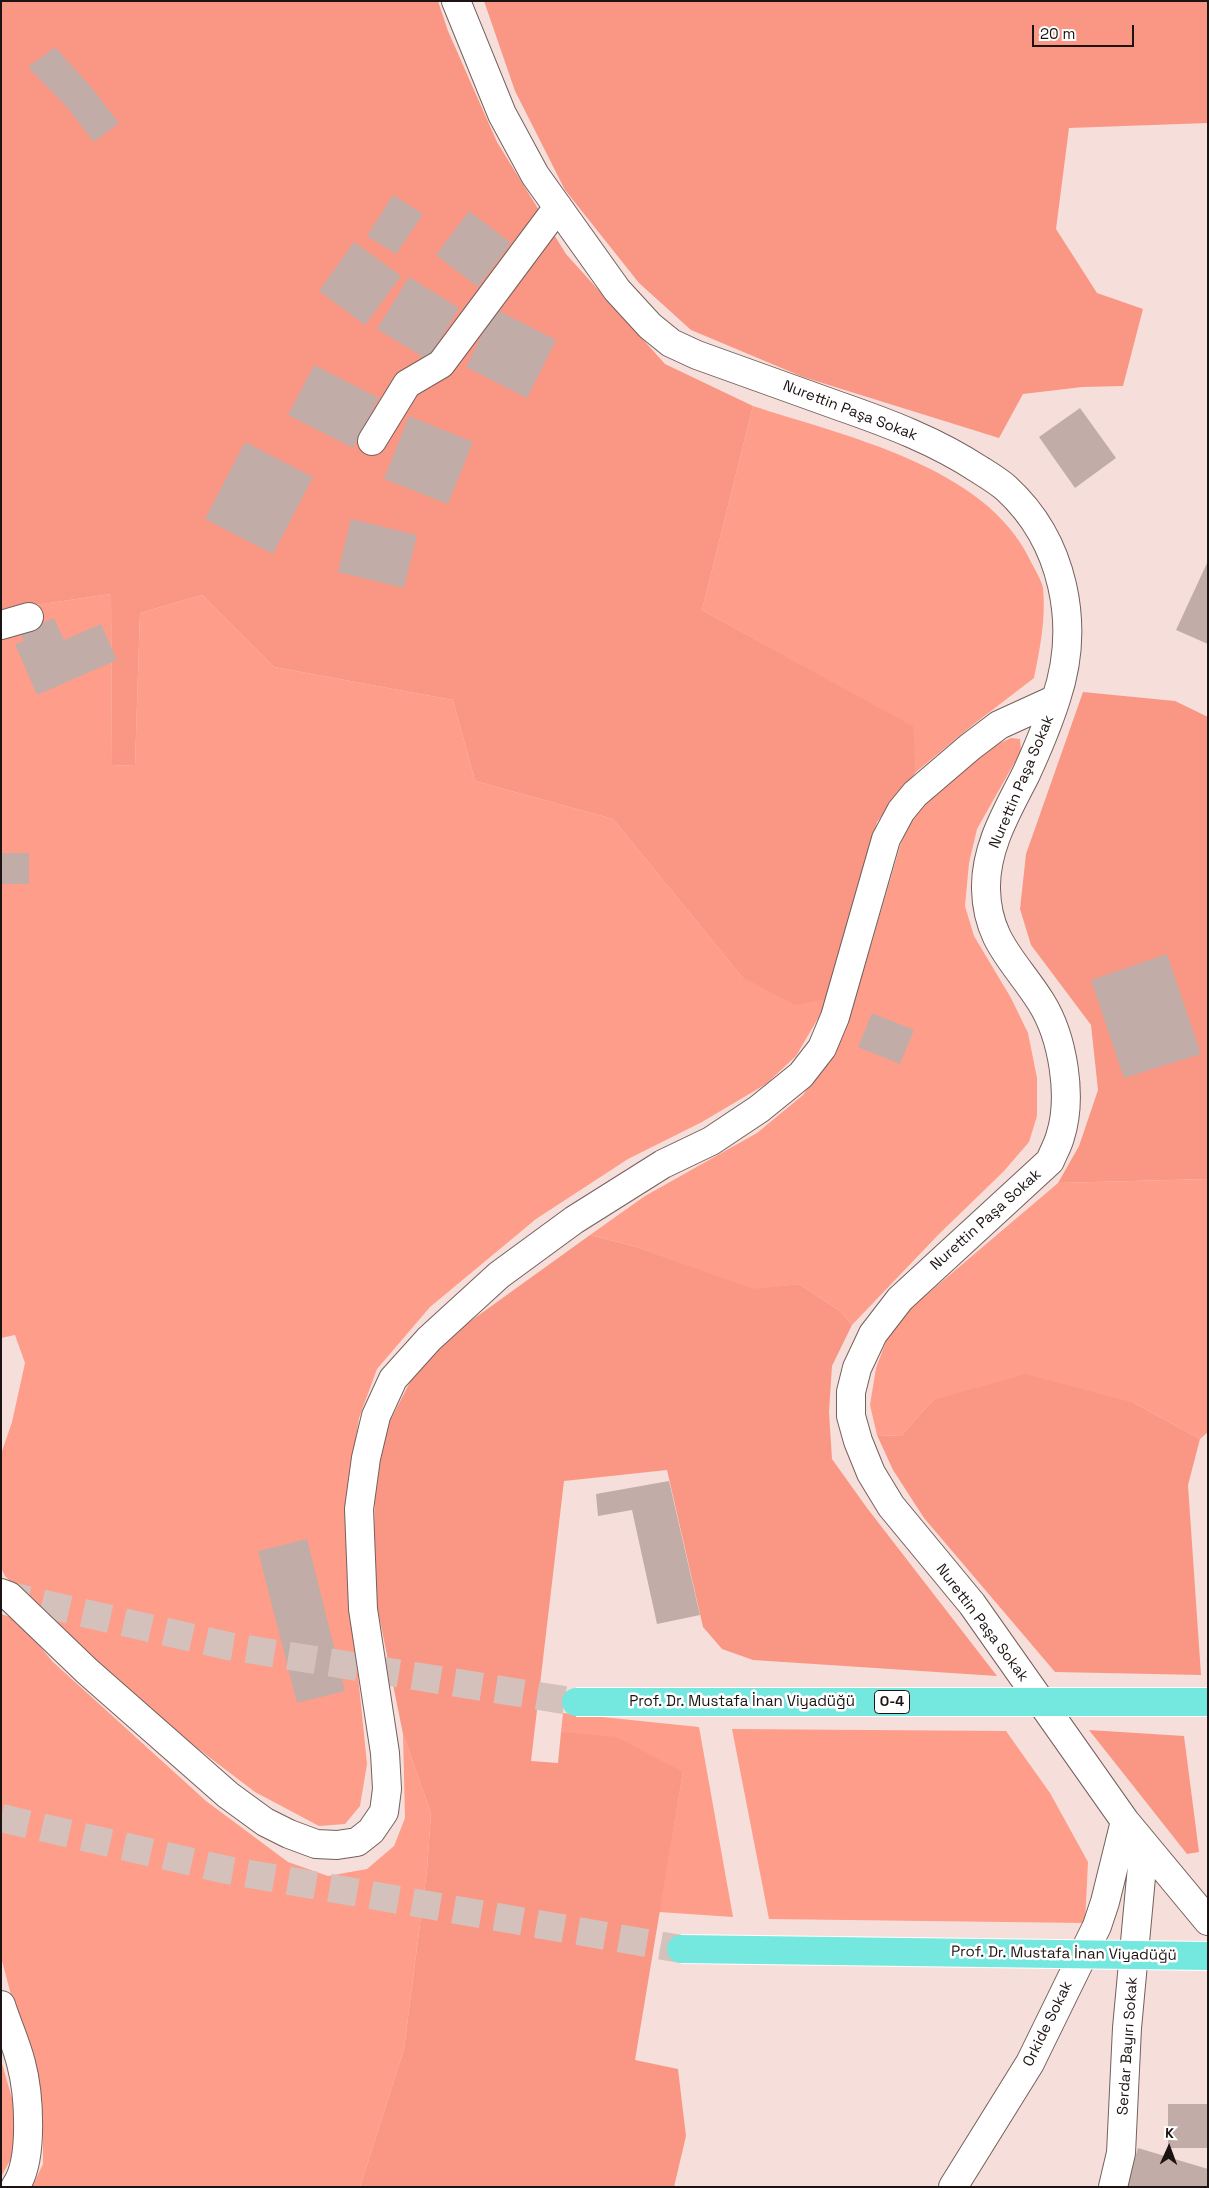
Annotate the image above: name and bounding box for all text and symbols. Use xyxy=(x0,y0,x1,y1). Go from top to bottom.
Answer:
scale bar xyxy=(1034,15,1136,47)
text: 20 m xyxy=(1040,24,1075,43)
street label: Nurettin Paşa Sokak xyxy=(780,377,920,445)
street label: Nurettin Paşa Sokak xyxy=(986,713,1058,851)
street label: Nurettin Paşa Sokak xyxy=(927,1166,1045,1274)
street label: Nurettin Paşa Sokak xyxy=(932,1561,1032,1685)
road number: O-4 xyxy=(874,1690,910,1714)
street label: Prof. Dr. Mustafa İnan Viyadüğü xyxy=(629,1693,855,1711)
street label: Prof. Dr. Mustafa İnan Viyadüğü xyxy=(951,1943,1177,1965)
street label: Serdar Bayırı Sokak xyxy=(1114,1976,1142,2116)
street label: Orkide Sokak xyxy=(1020,1978,1076,2070)
north arrow xyxy=(1144,2123,1194,2173)
text: K xyxy=(1165,2124,1174,2142)

